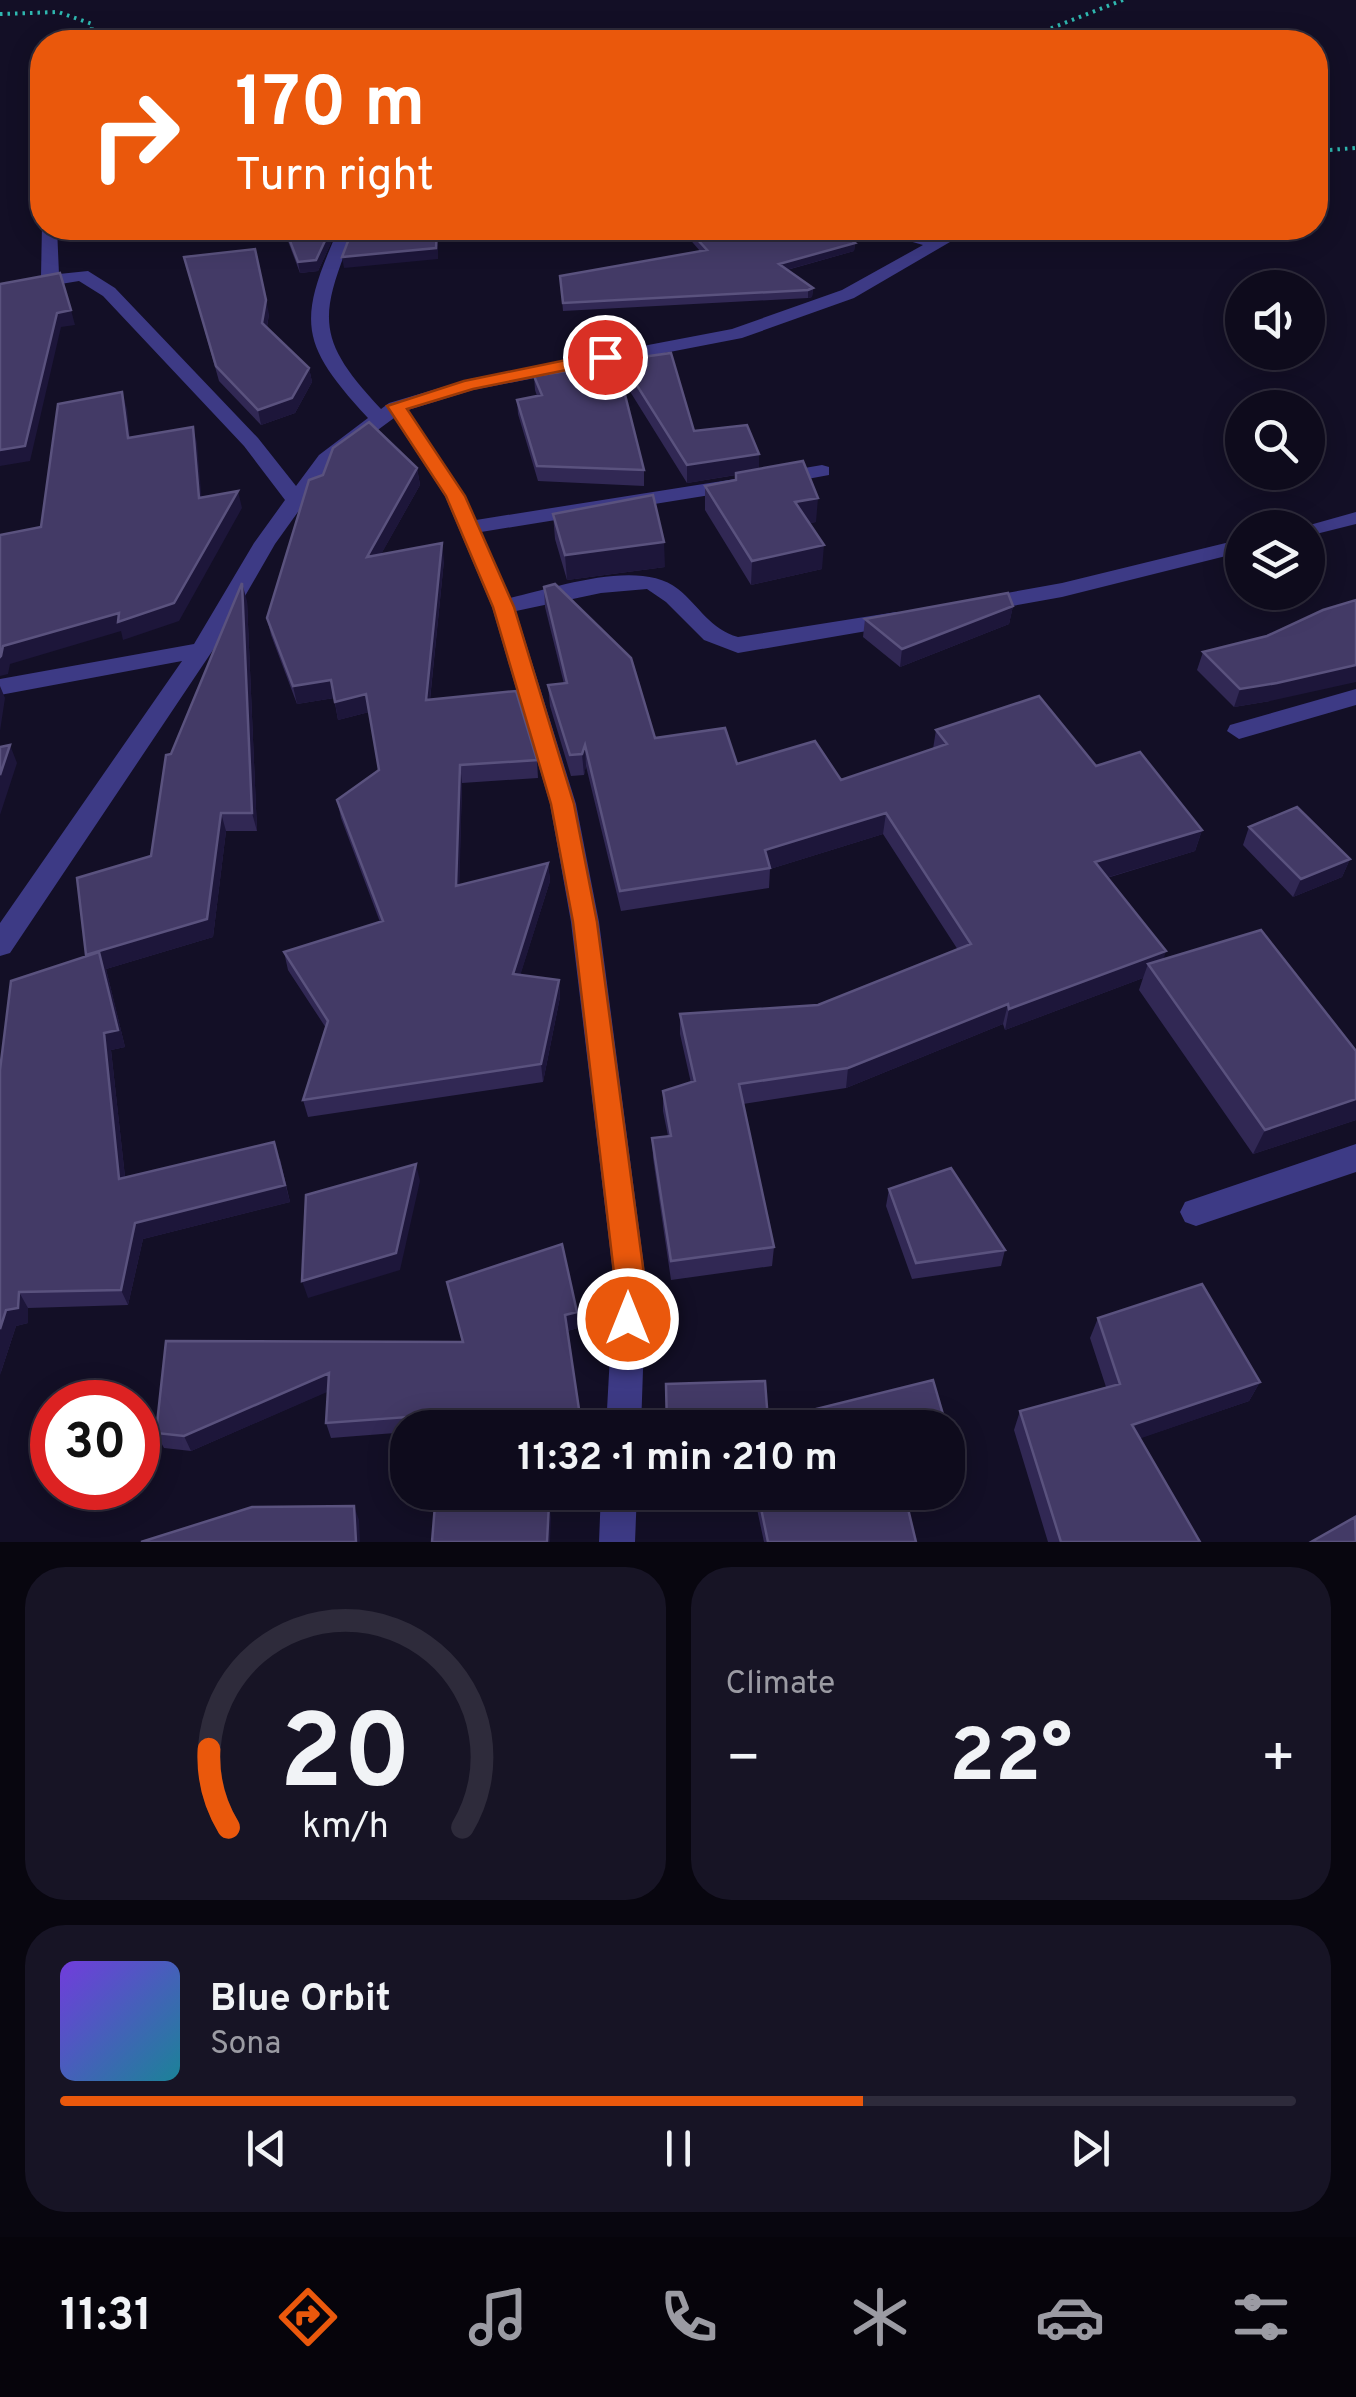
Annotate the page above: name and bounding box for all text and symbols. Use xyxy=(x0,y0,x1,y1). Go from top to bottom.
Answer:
text: 170 m xyxy=(235,62,425,151)
icon: right xyxy=(70,70,200,200)
text: Turn right xyxy=(235,149,434,206)
map controls xyxy=(1225,270,1325,610)
button: sound xyxy=(1225,270,1325,370)
pin xyxy=(563,315,648,400)
icon: arrive xyxy=(578,330,633,385)
button: search xyxy=(1225,390,1325,490)
button: layers xyxy=(1225,510,1325,610)
position arrow xyxy=(576,1267,680,1371)
speed limit sign: 30 xyxy=(30,1380,160,1510)
text: 11:32 · 1 min · 210 m xyxy=(517,1435,838,1484)
text: Climate xyxy=(726,1665,835,1705)
text: 20 xyxy=(279,1693,411,1825)
text: 22° xyxy=(949,1713,1072,1808)
text: − xyxy=(726,1726,761,1796)
text: + xyxy=(1261,1726,1296,1796)
text: km/h xyxy=(302,1805,389,1851)
text: Blue Orbit xyxy=(210,1976,391,2025)
text: Sona xyxy=(210,2025,281,2065)
icon: previous xyxy=(239,2121,294,2176)
icon: pause xyxy=(651,2121,706,2176)
icon: next xyxy=(1063,2121,1118,2176)
icon: directions xyxy=(273,2282,343,2352)
icon: music xyxy=(463,2282,533,2352)
icon: phone xyxy=(654,2282,724,2352)
icon: climate xyxy=(845,2282,915,2352)
icon: car xyxy=(1035,2282,1105,2352)
icon: filters xyxy=(1226,2282,1296,2352)
text: 11:31 xyxy=(60,2289,152,2346)

